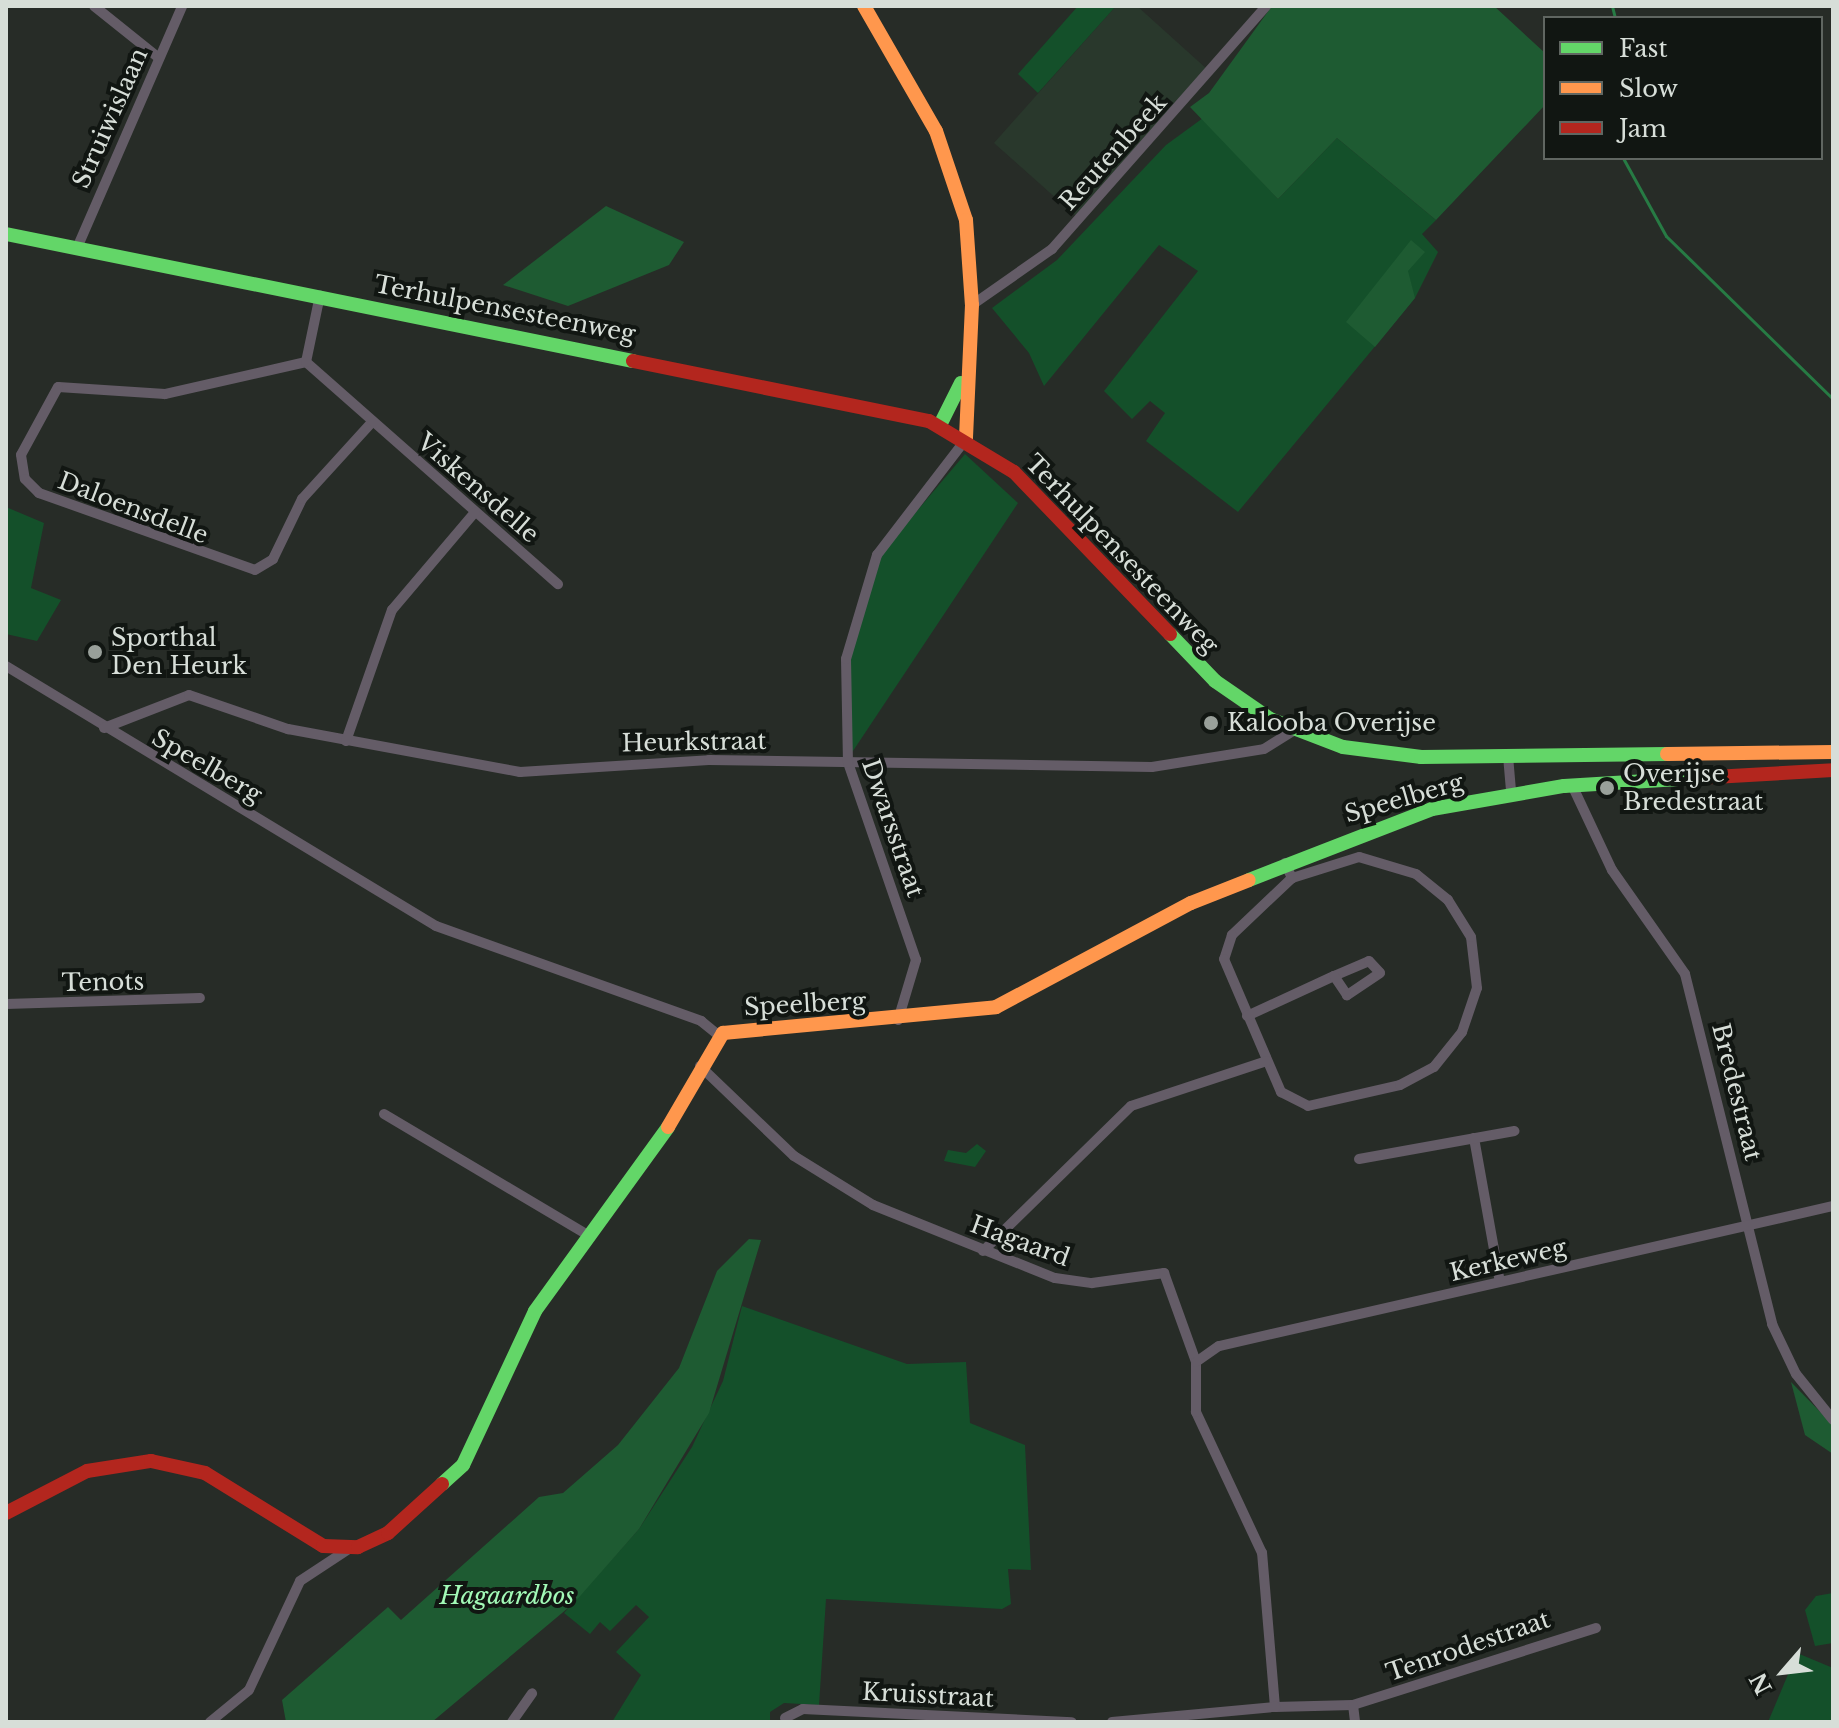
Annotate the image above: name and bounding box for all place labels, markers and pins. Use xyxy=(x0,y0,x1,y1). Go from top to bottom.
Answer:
place label: Sporthal Den Heurk xyxy=(111,624,247,680)
marker: Sporthal Den Heurk xyxy=(86,643,104,661)
place label: Kalooba Overijse xyxy=(1227,709,1436,737)
marker: Kalooba Overijse xyxy=(1202,714,1220,732)
place label: Overijse Bredestraat xyxy=(1623,760,1763,816)
marker: Overijse Bredestraat xyxy=(1598,779,1616,797)

